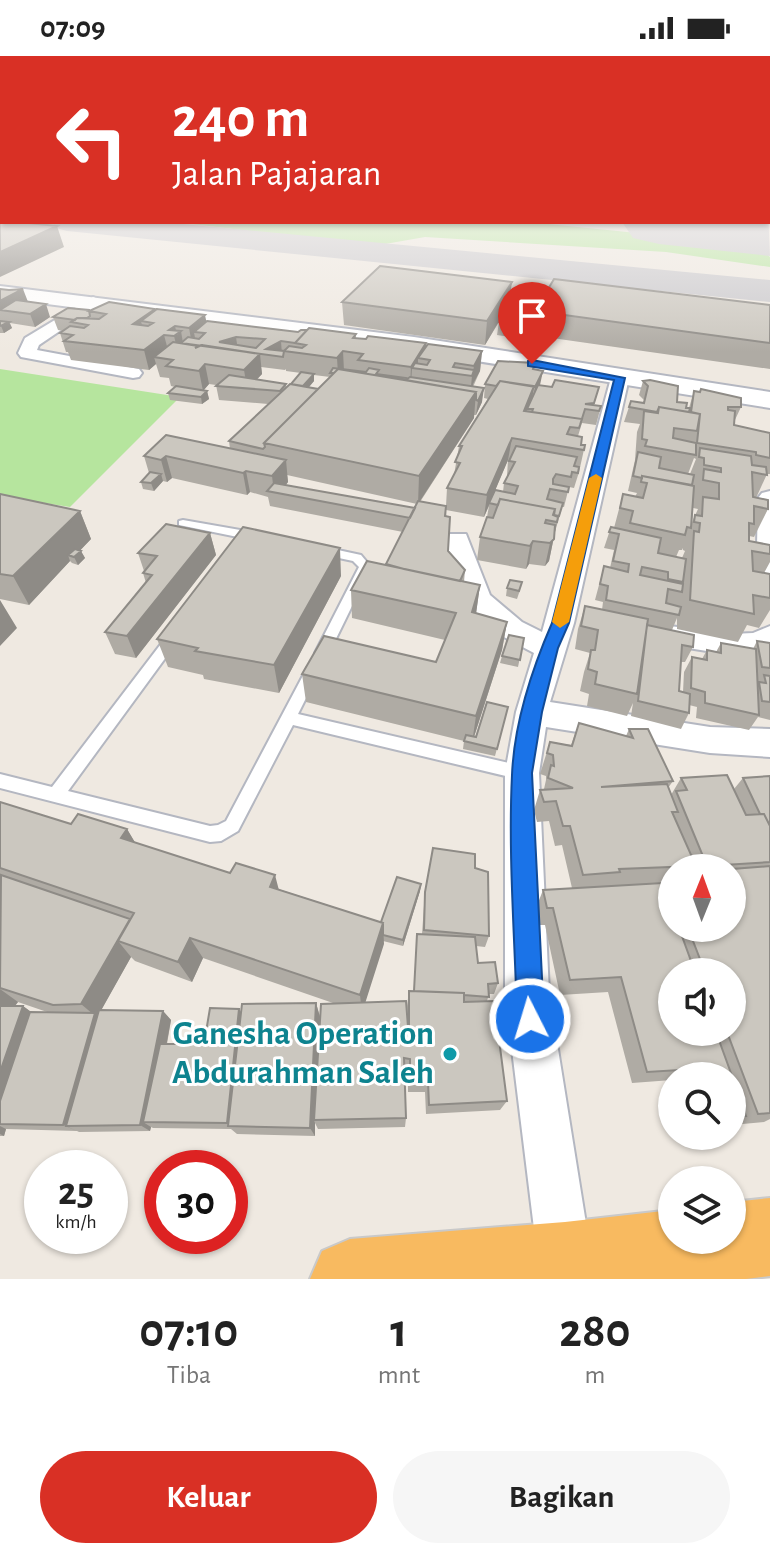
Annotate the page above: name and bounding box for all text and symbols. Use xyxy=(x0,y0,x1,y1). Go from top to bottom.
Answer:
text: 07:09 xyxy=(40,13,106,43)
icon: left xyxy=(40,88,144,192)
text: 240 m xyxy=(172,91,309,147)
text: Jalan Pajajaran xyxy=(172,156,381,192)
pin xyxy=(498,282,566,364)
icon: arrive xyxy=(510,294,554,338)
north arrow xyxy=(658,854,746,942)
map controls xyxy=(658,854,746,1254)
button: sound xyxy=(658,958,746,1046)
position arrow xyxy=(488,977,572,1061)
place label: Ganesha Operation Abdurahman Saleh xyxy=(172,1017,434,1090)
marker: Ganesha Operation Abdurahman Saleh xyxy=(441,1045,459,1063)
button: search xyxy=(658,1062,746,1150)
speed limit sign: 30 xyxy=(144,1150,248,1254)
button: layers xyxy=(658,1166,746,1254)
text: 25 xyxy=(58,1172,94,1212)
text: km/h xyxy=(55,1212,97,1232)
text: 07:10 xyxy=(139,1308,238,1356)
text: 1 xyxy=(390,1308,407,1356)
text: 280 xyxy=(559,1308,631,1356)
text: Tiba xyxy=(167,1362,211,1388)
text: mnt xyxy=(378,1362,420,1388)
text: m xyxy=(585,1362,605,1388)
button: Keluar xyxy=(40,1451,377,1543)
button: Bagikan xyxy=(393,1451,730,1543)

